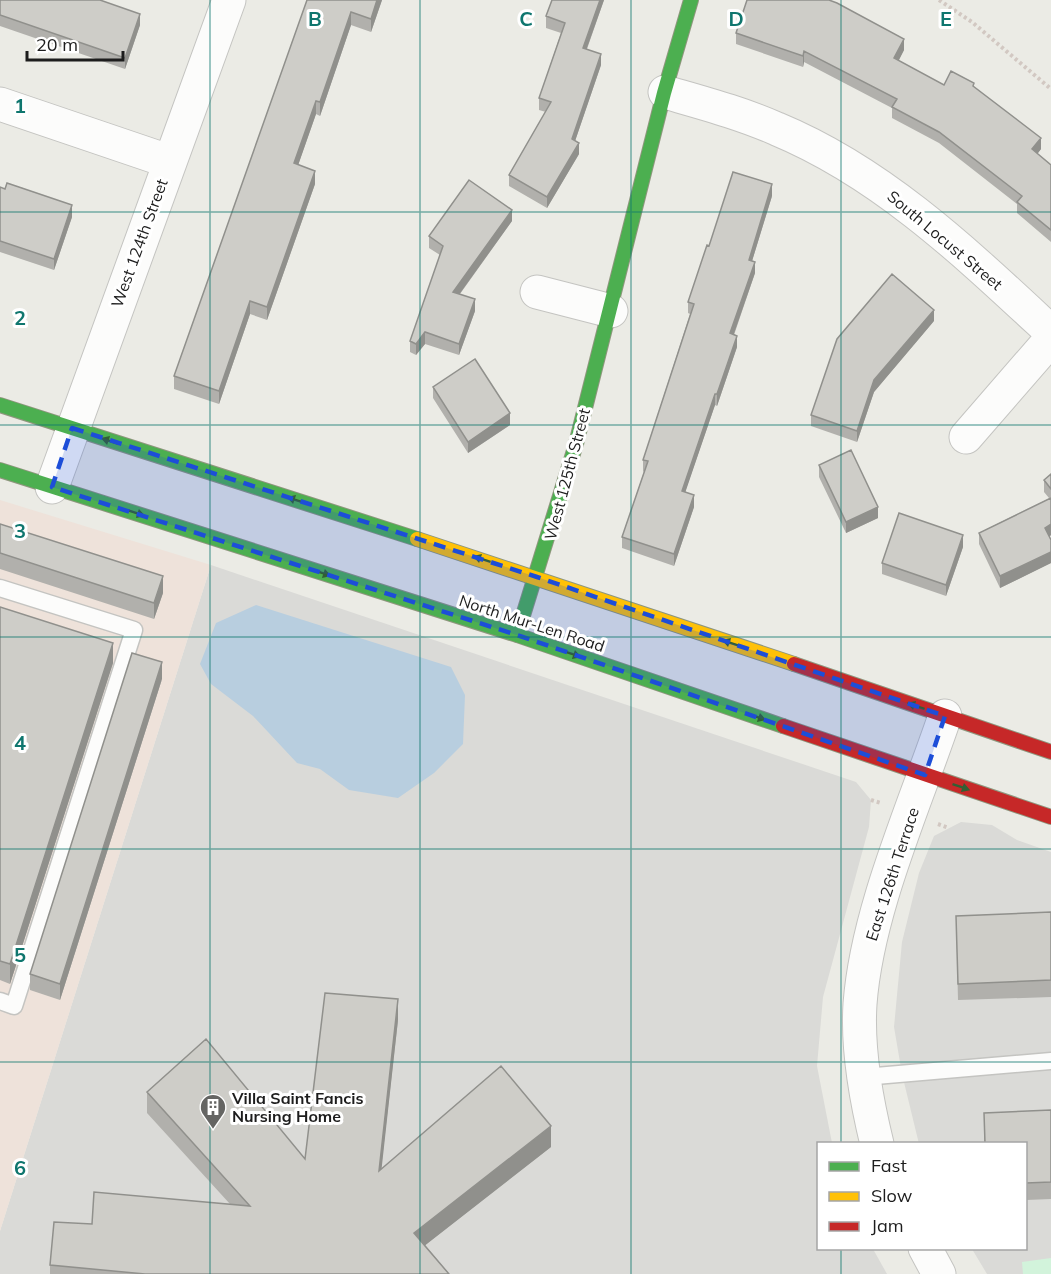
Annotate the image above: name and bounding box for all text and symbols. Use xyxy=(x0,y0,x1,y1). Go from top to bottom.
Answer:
text: B xyxy=(308,6,322,31)
text: C xyxy=(519,6,533,31)
text: D xyxy=(728,6,744,31)
text: E xyxy=(940,6,952,31)
scale bar xyxy=(27,24,123,62)
text: 20 m xyxy=(36,33,78,56)
text: 1 xyxy=(14,93,26,118)
street label: West 124th Street xyxy=(106,176,172,310)
street label: South Locust Street xyxy=(883,186,1007,294)
text: 2 xyxy=(14,305,26,330)
street label: West 125th Street xyxy=(540,406,594,542)
one-way arrow xyxy=(101,435,119,445)
one-way arrow xyxy=(287,495,305,504)
one-way arrow xyxy=(127,509,145,519)
text: 3 xyxy=(14,518,26,543)
one-way arrow xyxy=(473,554,491,563)
one-way arrow xyxy=(313,568,331,578)
street label: North Mur-Len Road xyxy=(457,590,607,656)
one-way arrow xyxy=(722,638,740,647)
one-way arrow xyxy=(563,649,581,659)
one-way arrow xyxy=(907,700,925,710)
one-way arrow xyxy=(748,713,766,722)
text: 4 xyxy=(14,730,26,755)
one-way arrow xyxy=(952,783,970,792)
street label: East 126th Terrace xyxy=(861,805,923,943)
text: 5 xyxy=(14,942,26,967)
place label: Villa Saint Fancis Nursing Home xyxy=(231,1088,364,1126)
building icon: Villa Saint Fancis Nursing Home xyxy=(198,1092,228,1130)
legend xyxy=(817,1142,1027,1250)
text: Fast xyxy=(871,1154,907,1177)
text: 6 xyxy=(14,1155,26,1180)
text: Slow xyxy=(871,1184,913,1207)
text: Jam xyxy=(871,1214,904,1237)

